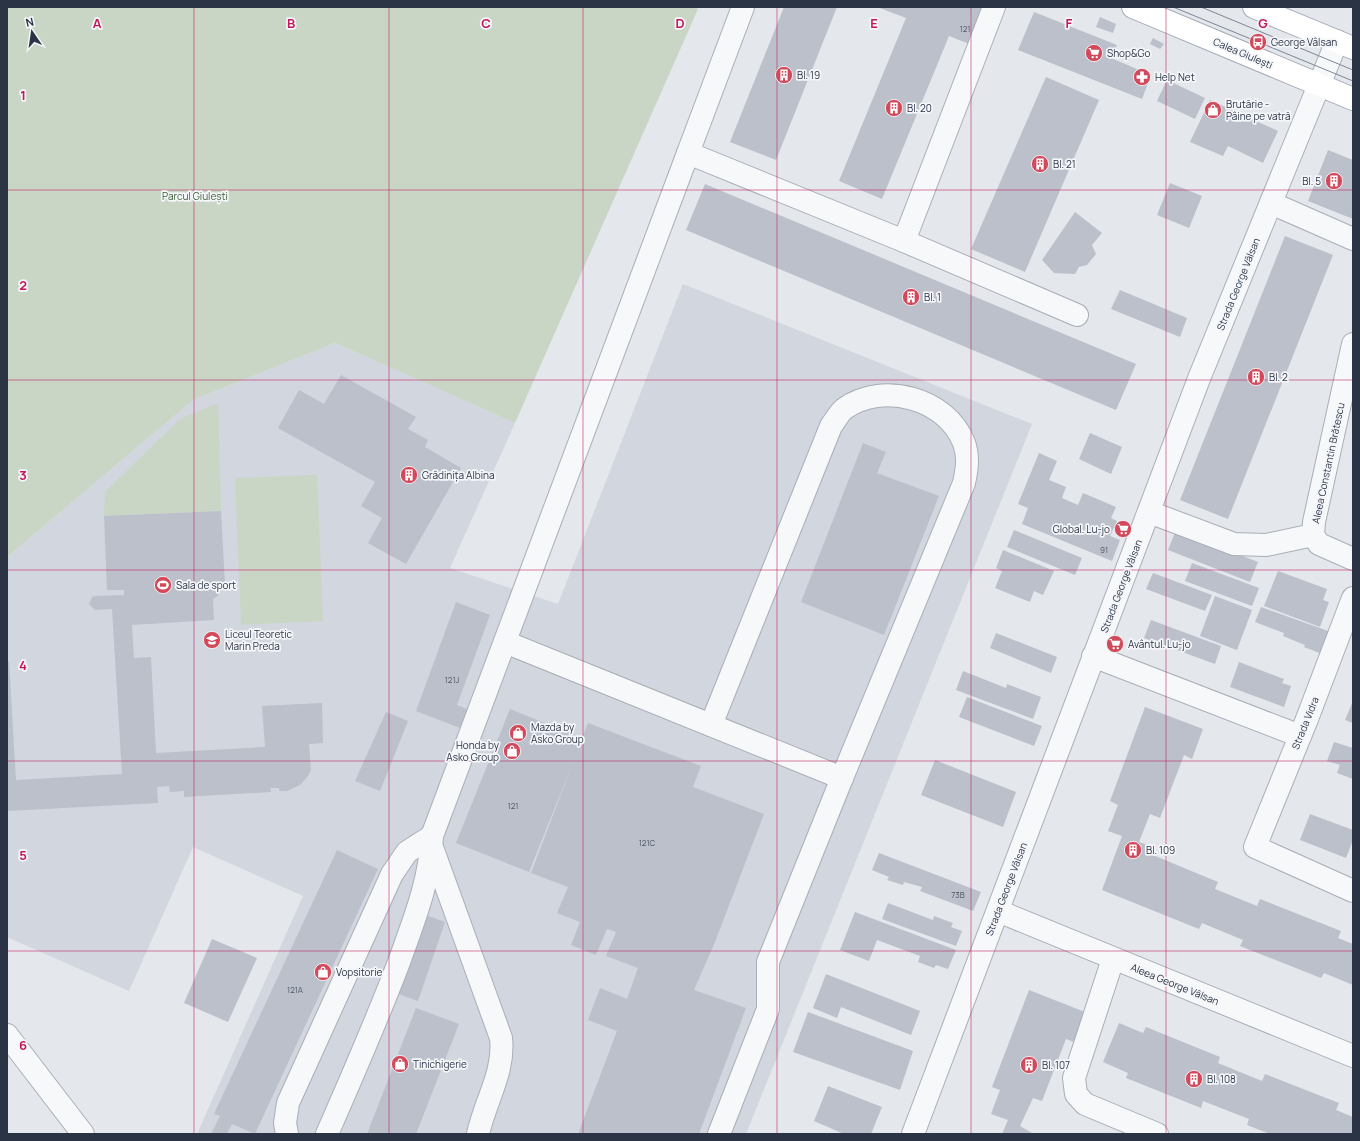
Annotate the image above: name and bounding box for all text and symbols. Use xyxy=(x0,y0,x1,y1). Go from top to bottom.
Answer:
north arrow xyxy=(12,12,52,52)
text: N xyxy=(24,14,35,30)
text: A xyxy=(93,14,102,32)
text: B xyxy=(287,14,295,32)
text: C xyxy=(481,14,491,32)
text: D xyxy=(675,14,685,32)
text: E xyxy=(870,14,878,32)
text: F xyxy=(1066,14,1073,32)
text: G xyxy=(1258,14,1268,32)
house number: 121 xyxy=(960,23,970,34)
bus stop icon: George Vâlsan xyxy=(1248,32,1268,52)
street label: Calea Giulești xyxy=(1211,34,1275,72)
place label: George Vâlsan xyxy=(1271,35,1337,49)
supermarket icon: Shop&Go xyxy=(1084,43,1104,63)
place label: Shop&Go xyxy=(1107,46,1151,60)
building icon: Bl. 19 xyxy=(774,65,794,85)
pharmacy icon: Help Net xyxy=(1132,67,1152,87)
place label: Bl. 19 xyxy=(797,68,820,82)
place label: Help Net xyxy=(1155,70,1195,84)
text: 1 xyxy=(20,86,26,104)
place label: Brutărie - Pâine pe vatră xyxy=(1226,97,1291,123)
building icon: Bl. 20 xyxy=(884,98,904,118)
shop icon: Brutărie - Pâine pe vatră xyxy=(1203,100,1223,120)
place label: Bl. 20 xyxy=(907,101,932,115)
building icon: Bl. 21 xyxy=(1030,154,1050,174)
place label: Bl. 21 xyxy=(1053,157,1076,171)
building icon: Bl. 5 xyxy=(1324,171,1344,191)
place label: Bl. 5 xyxy=(1302,174,1321,188)
park label: Parcul Giulești xyxy=(162,189,228,203)
street label: Strada George Vâlsan xyxy=(1213,236,1263,332)
text: 2 xyxy=(19,276,27,294)
building icon: Bl. 1 xyxy=(901,287,921,307)
place label: Bl. 1 xyxy=(924,290,941,304)
building icon: Bl. 2 xyxy=(1246,367,1266,387)
place label: Bl. 2 xyxy=(1269,370,1288,384)
street label: Aleea Constantin Brătescu xyxy=(1308,401,1348,525)
building icon: Grădinița Albina xyxy=(399,465,419,485)
text: 3 xyxy=(19,466,27,484)
place label: Grădinița Albina xyxy=(422,468,495,482)
supermarket icon: Global. Lu-jo xyxy=(1113,519,1133,539)
place label: Global. Lu-jo xyxy=(1053,522,1110,536)
street label: Strada George Vâlsan xyxy=(1097,537,1145,635)
house number: 91 xyxy=(1100,544,1108,555)
sports icon: Sala de sport xyxy=(153,575,173,595)
place label: Sala de sport xyxy=(176,578,236,592)
place label: Liceul Teoretic Marin Preda xyxy=(225,627,293,653)
school or university icon: Liceul Teoretic Marin Preda xyxy=(202,630,222,650)
supermarket icon: Avântul. Lu-jo xyxy=(1105,634,1125,654)
place label: Avântul. Lu-jo xyxy=(1128,637,1191,651)
text: 4 xyxy=(19,656,27,674)
house number: 121J xyxy=(445,674,460,685)
street label: Strada Vidra xyxy=(1288,695,1322,751)
place label: Mazda by Asko Group xyxy=(531,720,584,746)
shop icon: Mazda by Asko Group xyxy=(508,723,528,743)
place label: Honda by Asko Group xyxy=(446,738,500,764)
shop icon: Honda by Asko Group xyxy=(502,741,522,761)
house number: 121 xyxy=(508,800,518,811)
house number: 121C xyxy=(639,837,656,848)
street label: Strada George Vâlsan xyxy=(982,840,1030,938)
building icon: Bl. 109 xyxy=(1123,840,1143,860)
place label: Bl. 109 xyxy=(1146,843,1175,857)
text: 5 xyxy=(19,846,27,864)
house number: 73B xyxy=(951,889,965,900)
street label: Aleea George Vâlsan xyxy=(1129,960,1221,1008)
shop icon: Vopsitorie xyxy=(313,962,333,982)
place label: Vopsitorie xyxy=(336,965,382,979)
house number: 121A xyxy=(287,984,303,995)
text: 6 xyxy=(19,1036,27,1054)
shop icon: Tinichigerie xyxy=(390,1054,410,1074)
building icon: Bl. 107 xyxy=(1019,1055,1039,1075)
place label: Tinichigerie xyxy=(413,1057,467,1071)
place label: Bl. 107 xyxy=(1042,1058,1070,1072)
building icon: Bl. 108 xyxy=(1184,1069,1204,1089)
place label: Bl. 108 xyxy=(1207,1072,1236,1086)

